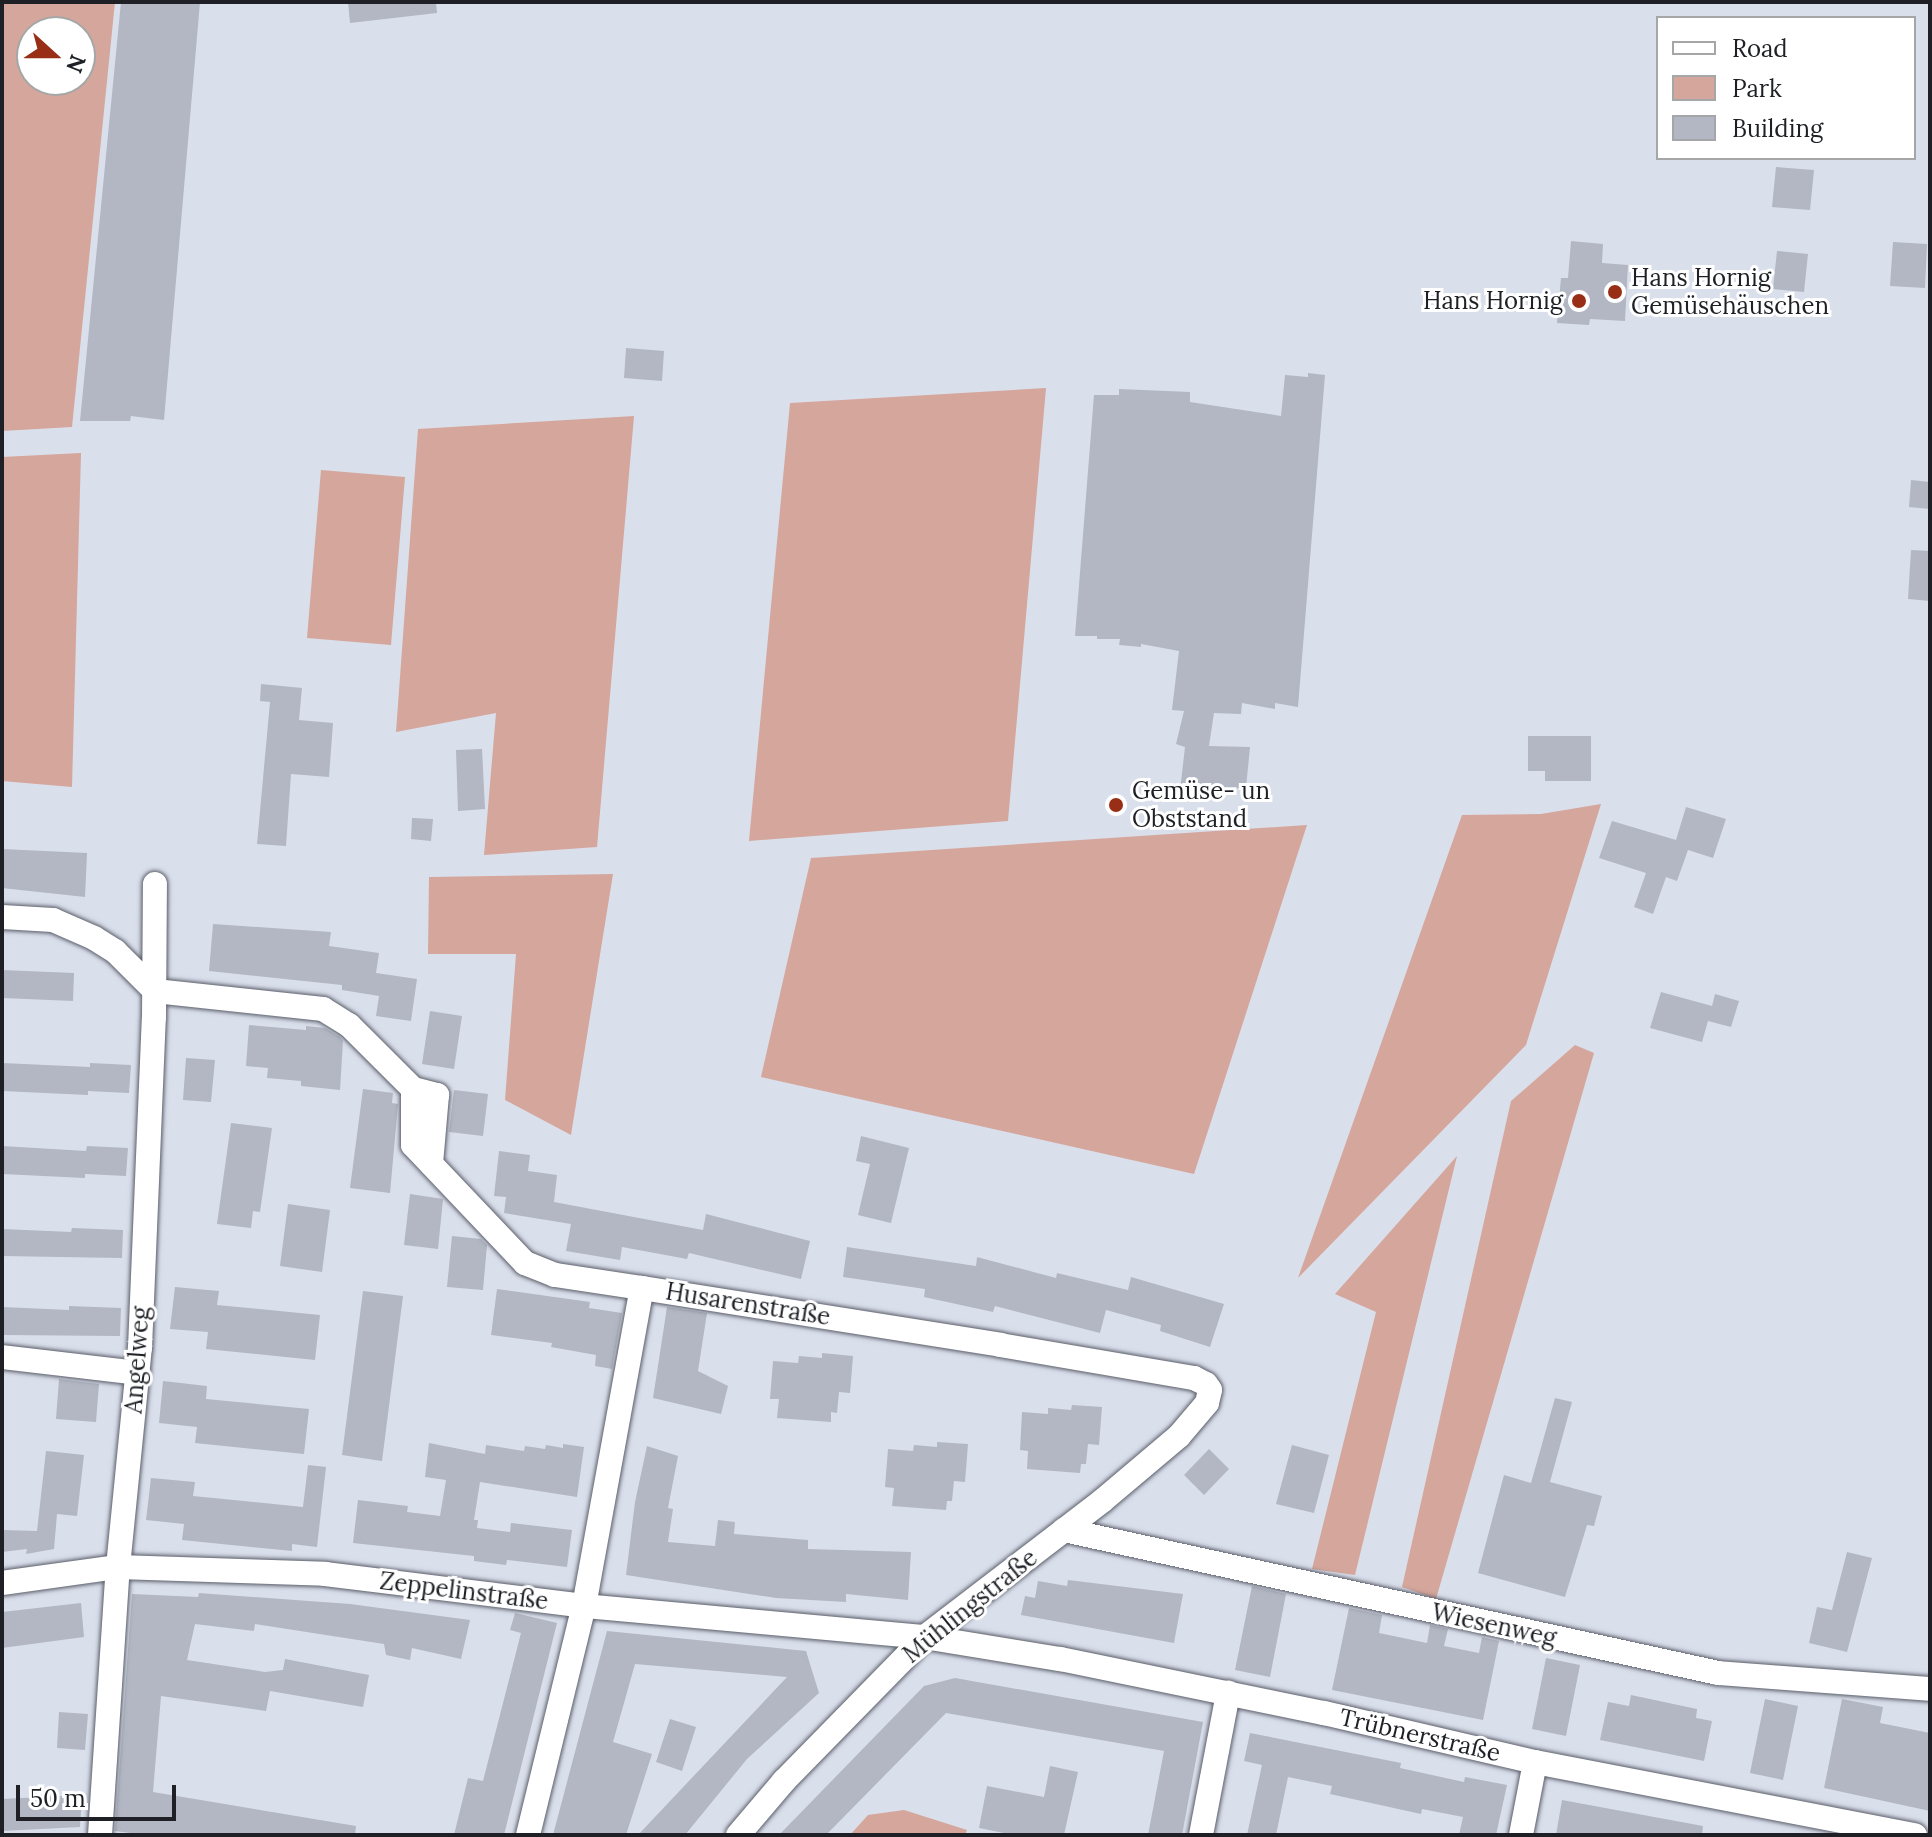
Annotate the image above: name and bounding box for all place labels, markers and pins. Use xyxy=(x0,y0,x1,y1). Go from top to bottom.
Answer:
place label: Hans Hornig Gemüsehäuschen xyxy=(1631,264,1829,320)
marker: Hans Hornig Gemüsehäuschen xyxy=(1606,283,1624,301)
place label: Hans Hornig xyxy=(1423,287,1563,315)
marker: Hans Hornig xyxy=(1570,292,1588,310)
place label: Gemüse- un Obststand xyxy=(1132,777,1270,833)
marker: Gemüse- un Obststand xyxy=(1107,796,1125,814)

